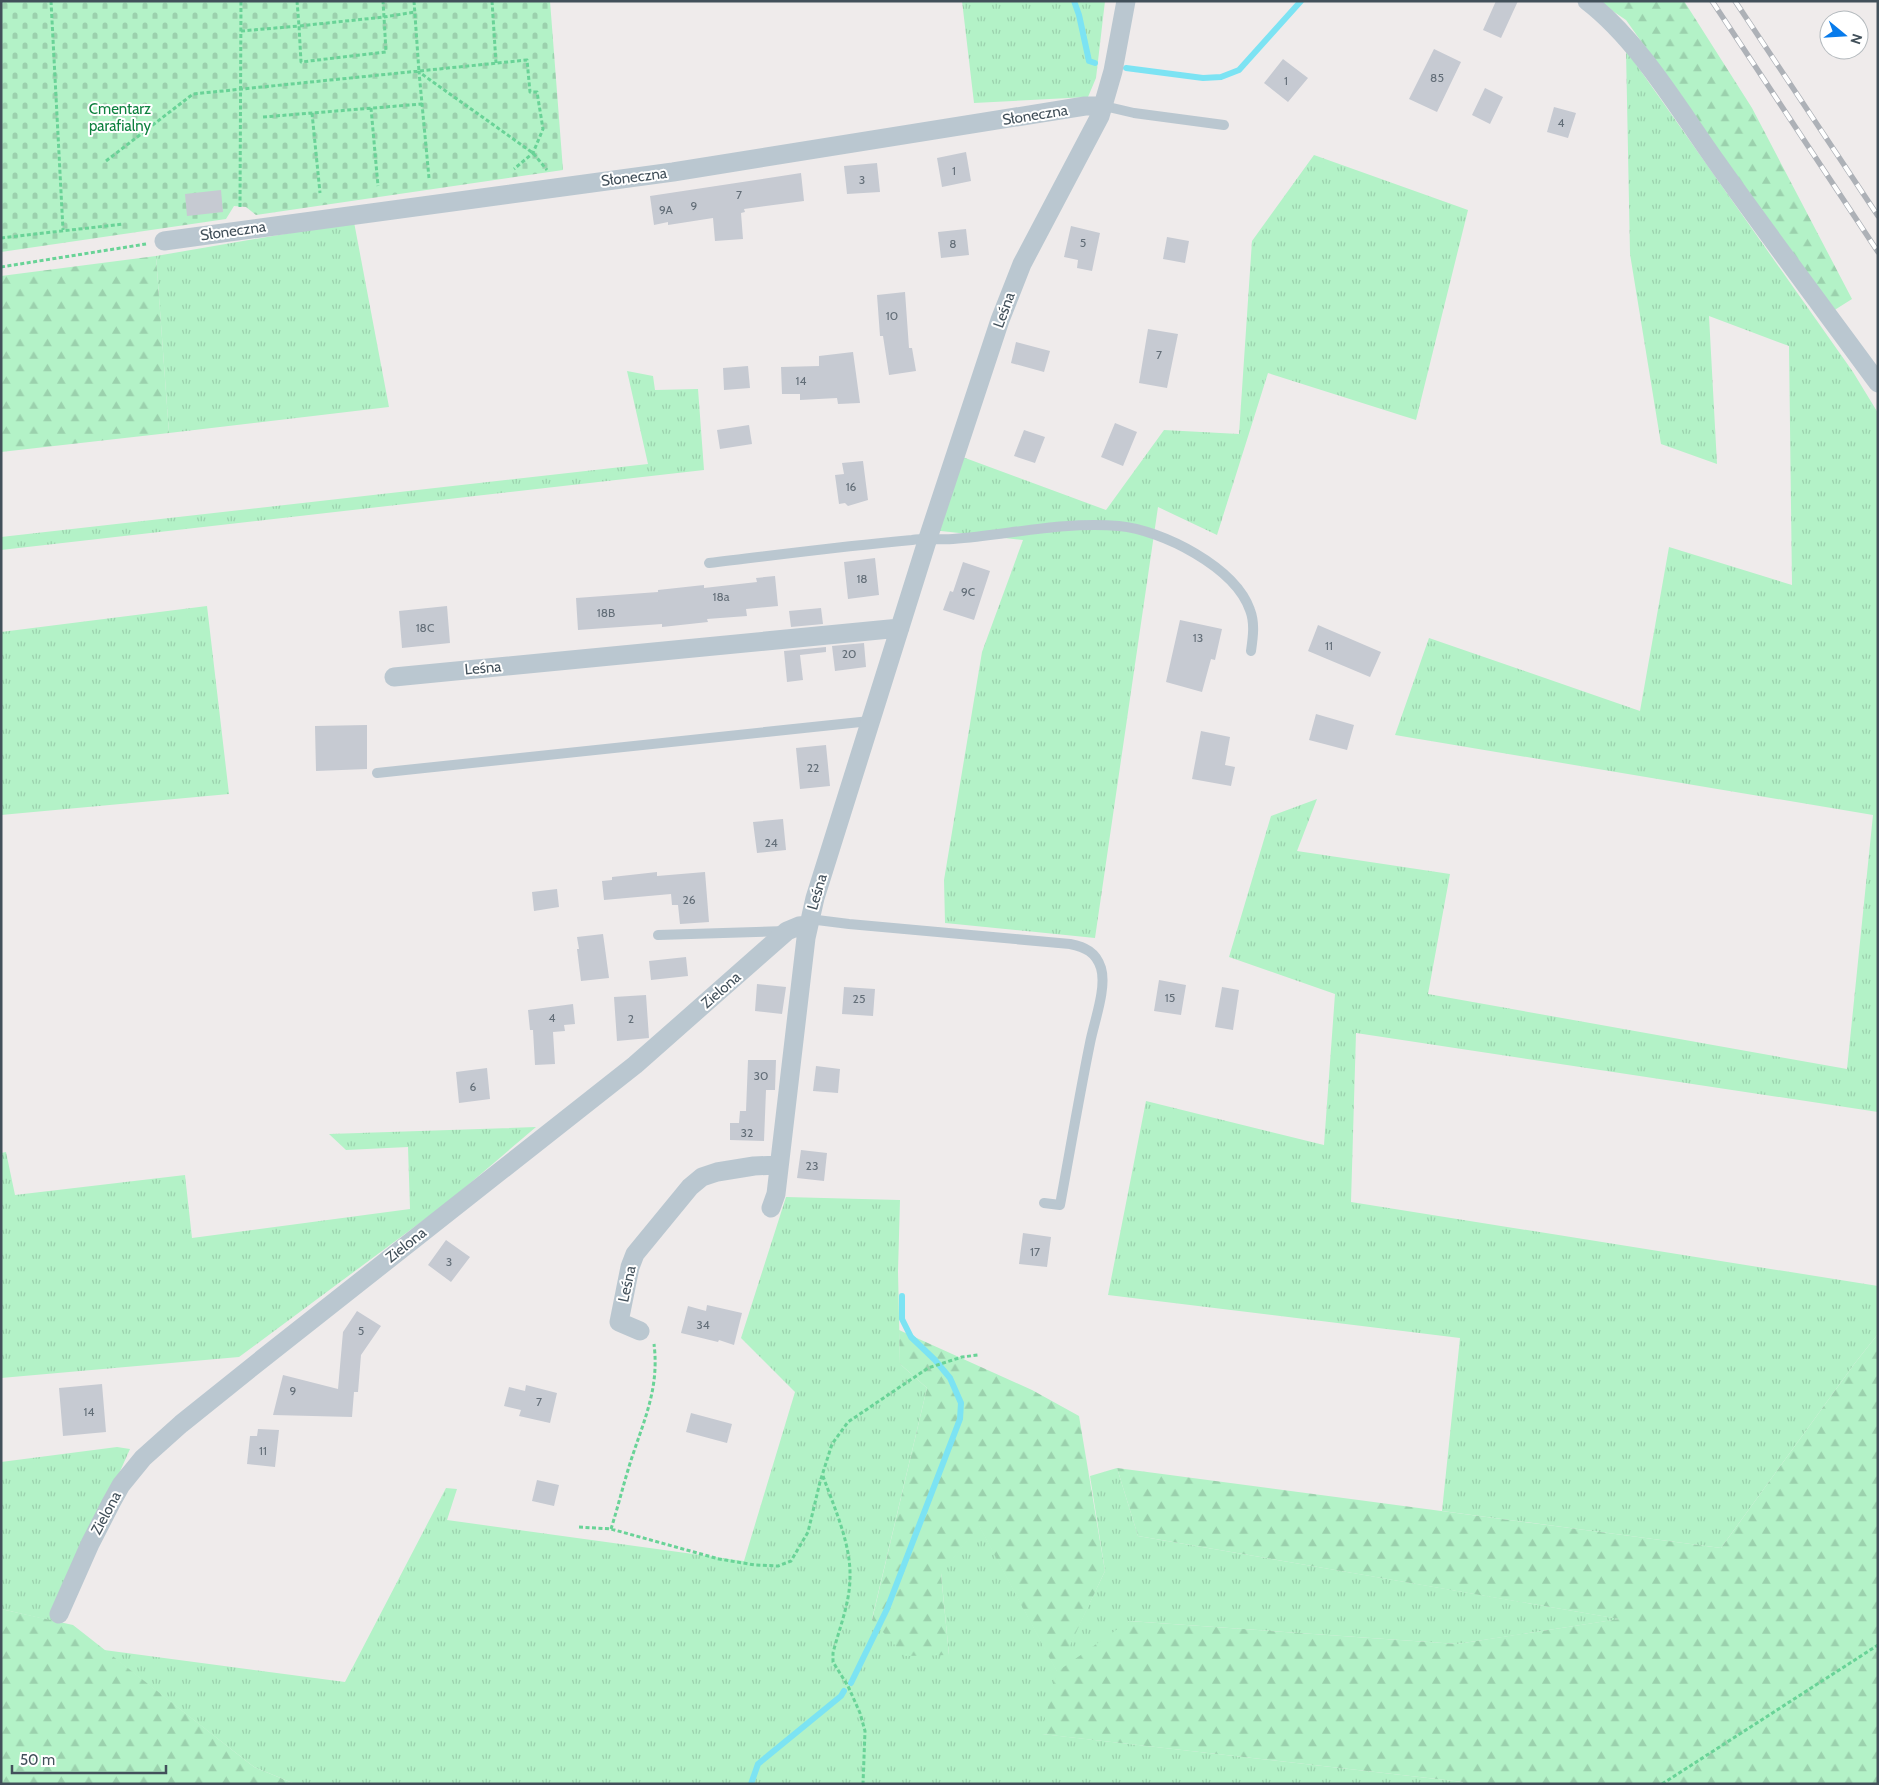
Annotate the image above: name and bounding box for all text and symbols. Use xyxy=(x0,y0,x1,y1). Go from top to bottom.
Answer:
north arrow xyxy=(1819,10,1869,60)
text: N xyxy=(1846,32,1866,47)
house number: 85 xyxy=(1430,70,1444,85)
house number: 1 xyxy=(1284,73,1288,88)
park label: Cmentarz parafialny xyxy=(89,100,151,135)
street label: Słoneczna xyxy=(1001,101,1070,129)
house number: 4 xyxy=(1558,115,1565,130)
house number: 1 xyxy=(952,163,956,178)
street label: Słoneczna xyxy=(600,164,669,190)
house number: 3 xyxy=(859,172,865,187)
house number: 7 xyxy=(736,187,742,202)
house number: 9 xyxy=(691,198,698,213)
house number: 9A xyxy=(659,202,674,217)
street label: Słoneczna xyxy=(199,217,268,245)
house number: 5 xyxy=(1080,235,1086,250)
house number: 8 xyxy=(949,236,957,251)
street label: Leśna xyxy=(989,289,1019,330)
house number: 10 xyxy=(886,308,898,323)
house number: 7 xyxy=(1156,347,1162,362)
house number: 14 xyxy=(796,373,806,388)
house number: 16 xyxy=(846,479,857,494)
house number: 18 xyxy=(856,571,868,586)
house number: 9C xyxy=(961,584,975,599)
house number: 18a xyxy=(713,589,730,604)
house number: 18B xyxy=(597,605,615,620)
house number: 18C xyxy=(416,620,434,635)
house number: 13 xyxy=(1193,630,1203,645)
house number: 11 xyxy=(1325,638,1333,653)
house number: 20 xyxy=(842,646,856,661)
street label: Leśna xyxy=(464,657,503,679)
house number: 22 xyxy=(807,760,819,775)
house number: 24 xyxy=(764,835,778,850)
street label: Leśna xyxy=(803,871,831,912)
house number: 26 xyxy=(682,892,696,907)
street label: Zielona xyxy=(698,967,745,1012)
house number: 15 xyxy=(1165,990,1175,1005)
house number: 25 xyxy=(853,991,865,1006)
house number: 4 xyxy=(549,1010,556,1025)
house number: 2 xyxy=(628,1011,634,1026)
house number: 30 xyxy=(754,1068,768,1083)
house number: 6 xyxy=(470,1079,477,1094)
house number: 32 xyxy=(741,1125,753,1140)
house number: 23 xyxy=(806,1158,818,1173)
street label: Zielona xyxy=(382,1223,430,1266)
house number: 17 xyxy=(1030,1244,1040,1259)
house number: 3 xyxy=(446,1254,452,1269)
street label: Leśna xyxy=(614,1263,640,1304)
house number: 34 xyxy=(696,1317,710,1332)
house number: 5 xyxy=(358,1323,364,1338)
house number: 9 xyxy=(290,1383,297,1398)
house number: 7 xyxy=(536,1394,542,1409)
house number: 14 xyxy=(84,1404,94,1419)
house number: 11 xyxy=(259,1443,267,1458)
street label: Zielona xyxy=(87,1488,125,1538)
scale bar xyxy=(12,1742,166,1774)
text: 50 m xyxy=(20,1751,55,1769)

